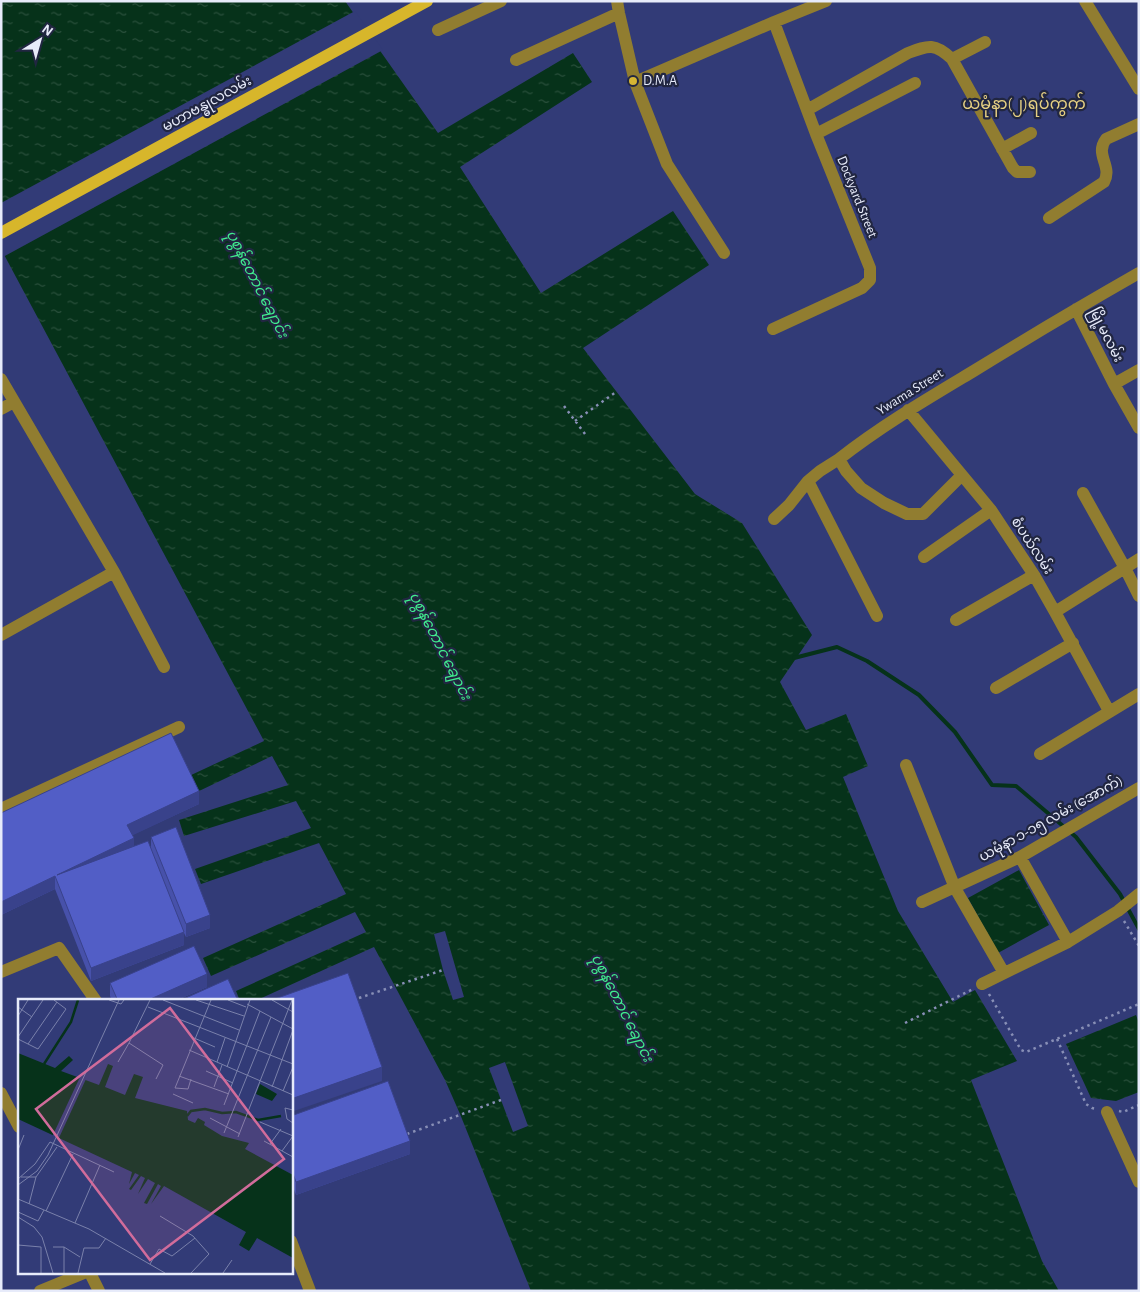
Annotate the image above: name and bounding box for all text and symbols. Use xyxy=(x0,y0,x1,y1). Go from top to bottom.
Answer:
north arrow xyxy=(15,15,65,65)
text: N xyxy=(39,22,55,39)
street label: မဟာဗန္ဓုလလမ်း xyxy=(158,70,256,138)
place label: D.M.A xyxy=(643,74,677,88)
marker: D.M.A xyxy=(627,75,639,87)
district label: ယမုံနာ(၂)ရပ်ကွက် xyxy=(962,92,1086,118)
street label: Dockyard Street xyxy=(834,154,880,240)
water label: ပုစွန်တောင် ချောင်း xyxy=(220,226,295,343)
street label: မြို့မလမ်း xyxy=(1083,304,1129,366)
street label: Ywama Street xyxy=(874,366,946,418)
street label: စံပယ်လမ်း xyxy=(1008,513,1059,577)
water label: ပုစွန်တောင် ချောင်း xyxy=(403,588,478,705)
street label: ယမုံနာ ၁-၁၅ လမ်း (အောက်) xyxy=(975,770,1127,868)
water label: ပုစွန်တောင် ချောင်း xyxy=(585,950,660,1067)
inset map xyxy=(18,999,292,1274)

